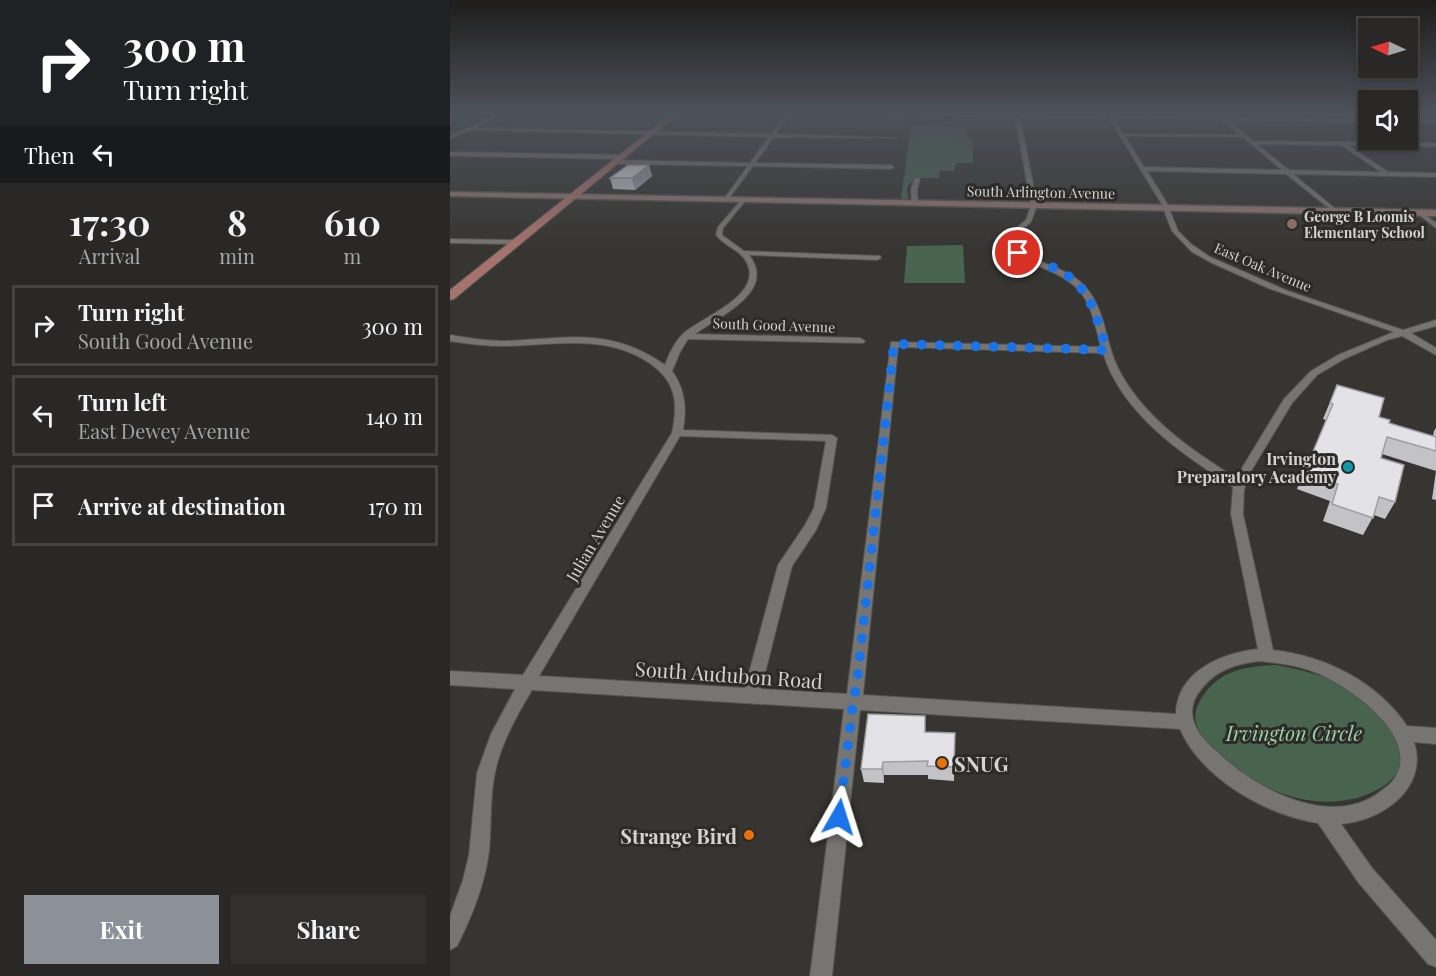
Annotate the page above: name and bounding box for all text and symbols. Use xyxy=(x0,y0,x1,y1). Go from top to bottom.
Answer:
text: 300 m xyxy=(123,17,245,73)
north arrow xyxy=(1358,18,1418,78)
map controls xyxy=(1358,18,1418,150)
icon: right xyxy=(24,24,102,102)
text: Turn right xyxy=(123,71,248,107)
button: sound xyxy=(1358,90,1418,150)
icon: left xyxy=(87,138,120,171)
text: Then xyxy=(24,140,75,170)
street label: South Arlington Avenue xyxy=(967,181,1115,203)
text: 17:30 xyxy=(69,197,150,245)
text: 8 xyxy=(227,197,247,245)
text: 610 xyxy=(324,197,381,245)
place label: George B Loomis Elementary School xyxy=(1304,207,1425,242)
marker: George B Loomis Elementary School xyxy=(1285,217,1299,231)
pin xyxy=(992,227,1043,278)
icon: arrive xyxy=(1001,236,1034,269)
street label: East Oak Avenue xyxy=(1211,238,1315,296)
text: Arrival xyxy=(79,242,140,269)
text: min xyxy=(219,242,255,269)
text: m xyxy=(344,242,361,269)
text: Turn right xyxy=(78,297,184,327)
icon: right xyxy=(27,309,60,342)
text: 300 m xyxy=(362,311,423,341)
street label: South Good Avenue xyxy=(712,313,836,337)
text: South Good Avenue xyxy=(78,327,253,354)
text: Turn left xyxy=(78,387,167,417)
icon: left xyxy=(27,399,60,432)
text: 140 m xyxy=(366,401,423,431)
text: East Dewey Avenue xyxy=(78,417,250,444)
place label: Irvington Preparatory Academy xyxy=(1177,448,1337,487)
marker: Irvington Preparatory Academy xyxy=(1341,460,1355,474)
icon: arrive xyxy=(27,489,60,522)
text: Arrive at destination xyxy=(78,491,286,521)
text: 170 m xyxy=(368,491,423,521)
street label: Julian Avenue xyxy=(560,491,629,586)
street label: South Audubon Road xyxy=(634,654,824,694)
park label: Irvington Circle xyxy=(1225,719,1362,746)
place label: SNUG xyxy=(954,750,1009,777)
marker: SNUG xyxy=(935,756,949,770)
position arrow xyxy=(807,785,871,849)
place label: Strange Bird xyxy=(620,822,737,849)
marker: Strange Bird xyxy=(742,828,756,842)
button: Exit xyxy=(24,895,219,964)
button: Share xyxy=(231,895,426,964)

